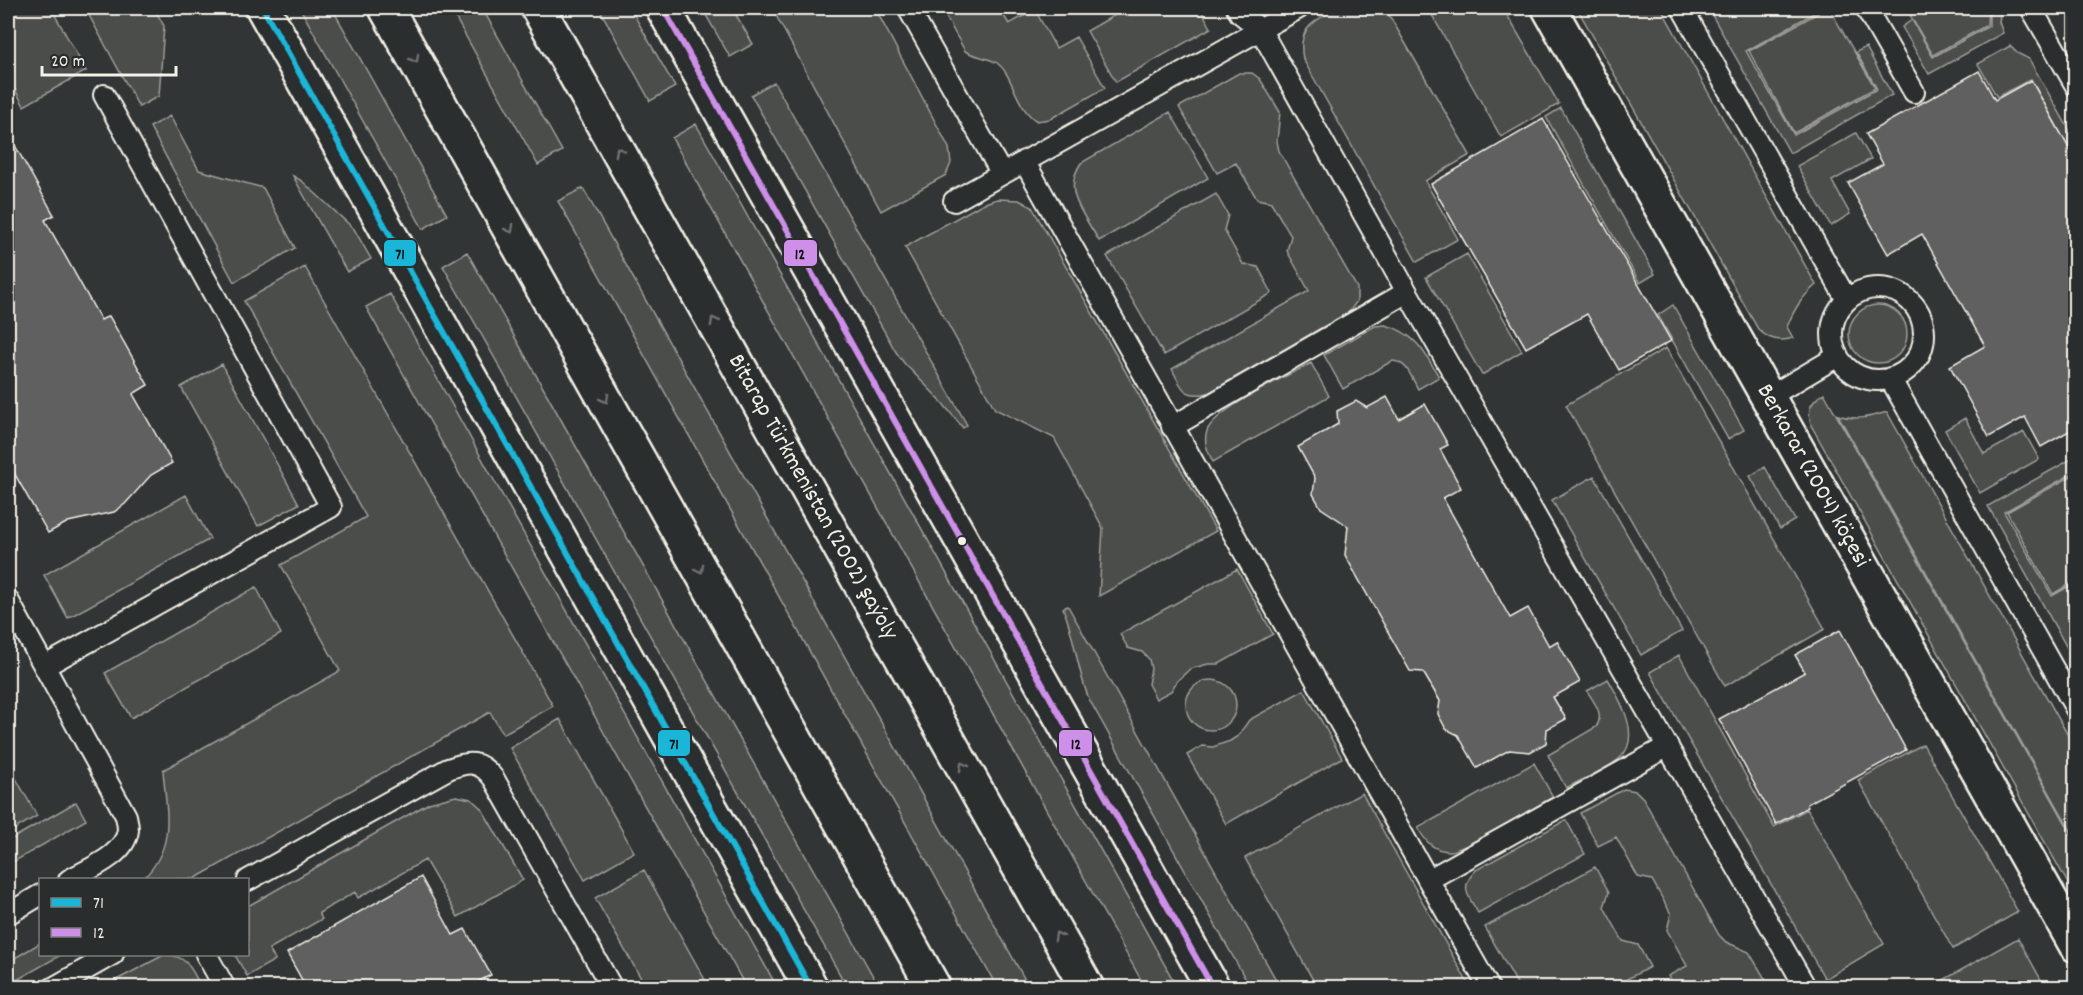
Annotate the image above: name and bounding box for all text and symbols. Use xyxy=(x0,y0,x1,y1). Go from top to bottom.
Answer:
scale bar xyxy=(42,39,176,77)
text: 20 m xyxy=(51,50,85,75)
one-way arrow xyxy=(408,52,419,63)
one-way arrow xyxy=(614,147,626,157)
one-way arrow xyxy=(503,223,514,233)
line badge: 71 xyxy=(383,239,417,267)
line badge: 12 xyxy=(783,239,818,267)
text: 71 xyxy=(395,244,405,267)
text: 12 xyxy=(795,244,805,267)
one-way arrow xyxy=(710,317,721,328)
street label: Bitarap Türkmenistan (2002) şaýoly xyxy=(718,348,907,648)
street label: Berkarar (2004) köçesi xyxy=(1747,378,1878,574)
one-way arrow xyxy=(598,393,609,403)
unlabelled marker xyxy=(956,535,968,547)
one-way arrow xyxy=(693,563,704,573)
line badge: 71 xyxy=(657,729,691,757)
line badge: 12 xyxy=(1058,729,1093,757)
text: 71 xyxy=(669,734,679,757)
text: 12 xyxy=(1071,734,1081,757)
one-way arrow xyxy=(959,762,970,772)
legend xyxy=(39,878,249,956)
text: 71 xyxy=(93,892,104,917)
text: 12 xyxy=(93,922,105,947)
one-way arrow xyxy=(1054,932,1066,943)

